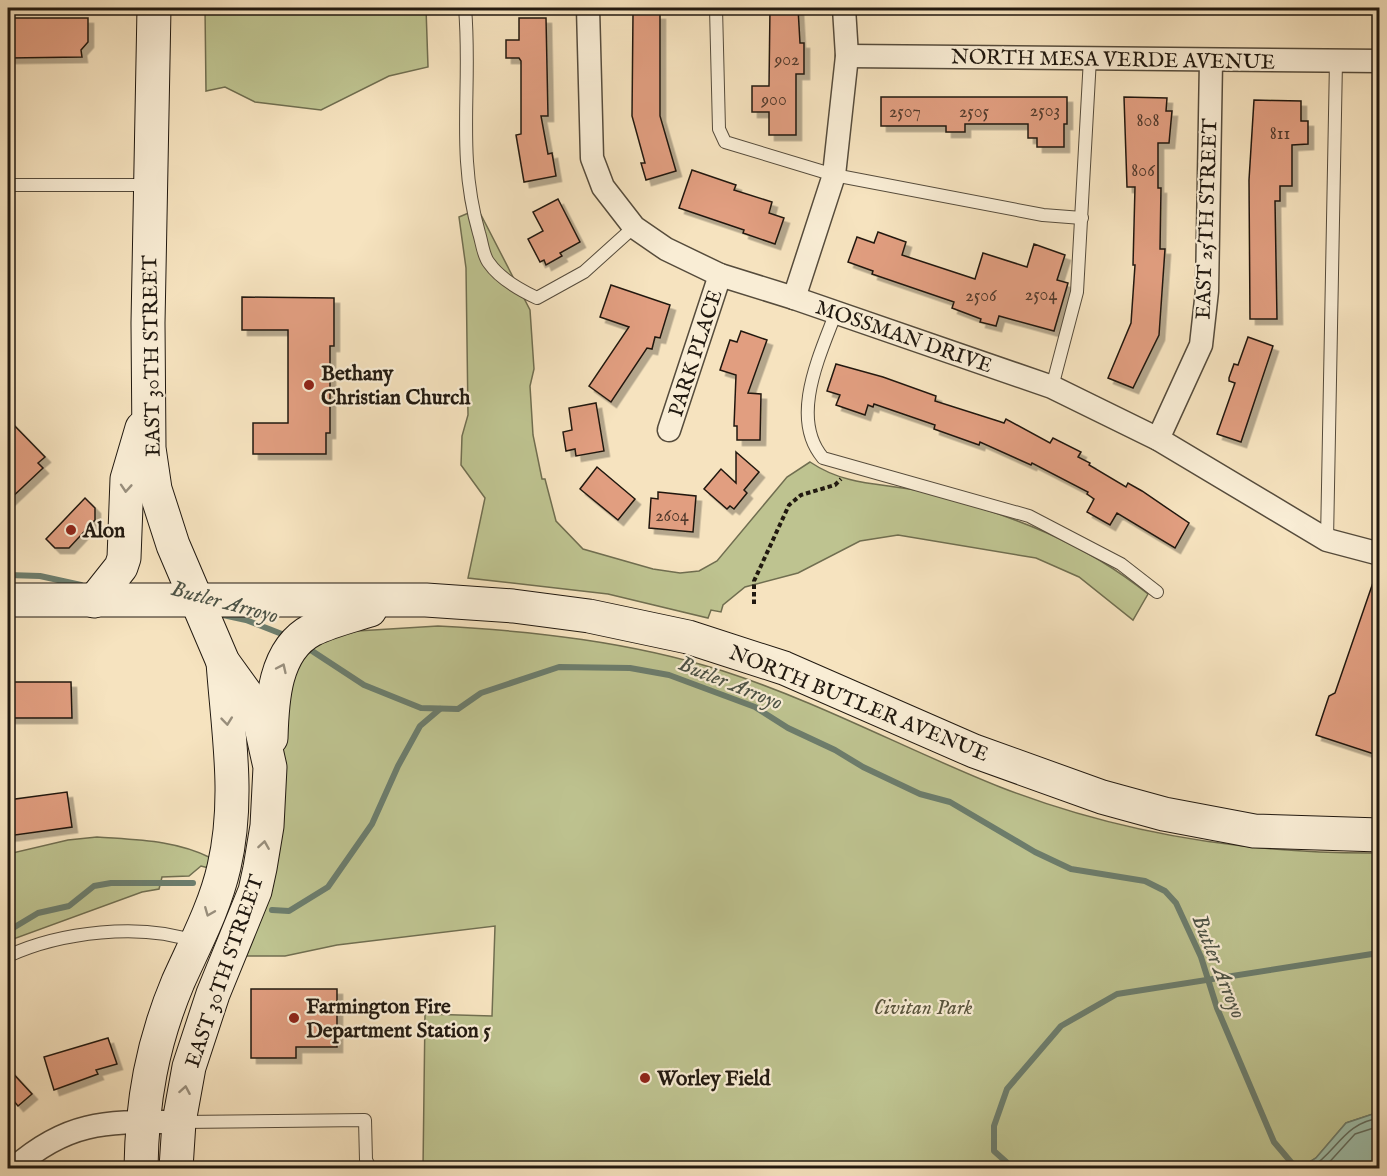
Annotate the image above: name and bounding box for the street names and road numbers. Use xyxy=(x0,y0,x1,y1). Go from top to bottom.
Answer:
street label: NORTH MESA VERDE AVENUE xyxy=(951,44,1275,77)
street label: EAST 25TH STREET xyxy=(1190,117,1225,320)
street label: EAST 30TH STREET xyxy=(137,254,168,457)
street label: PARK PLACE xyxy=(663,287,730,420)
street label: MOSSMAN DRIVE xyxy=(812,295,995,380)
street label: NORTH BUTLER AVENUE xyxy=(725,640,992,769)
street label: EAST 30TH STREET xyxy=(180,871,271,1071)

